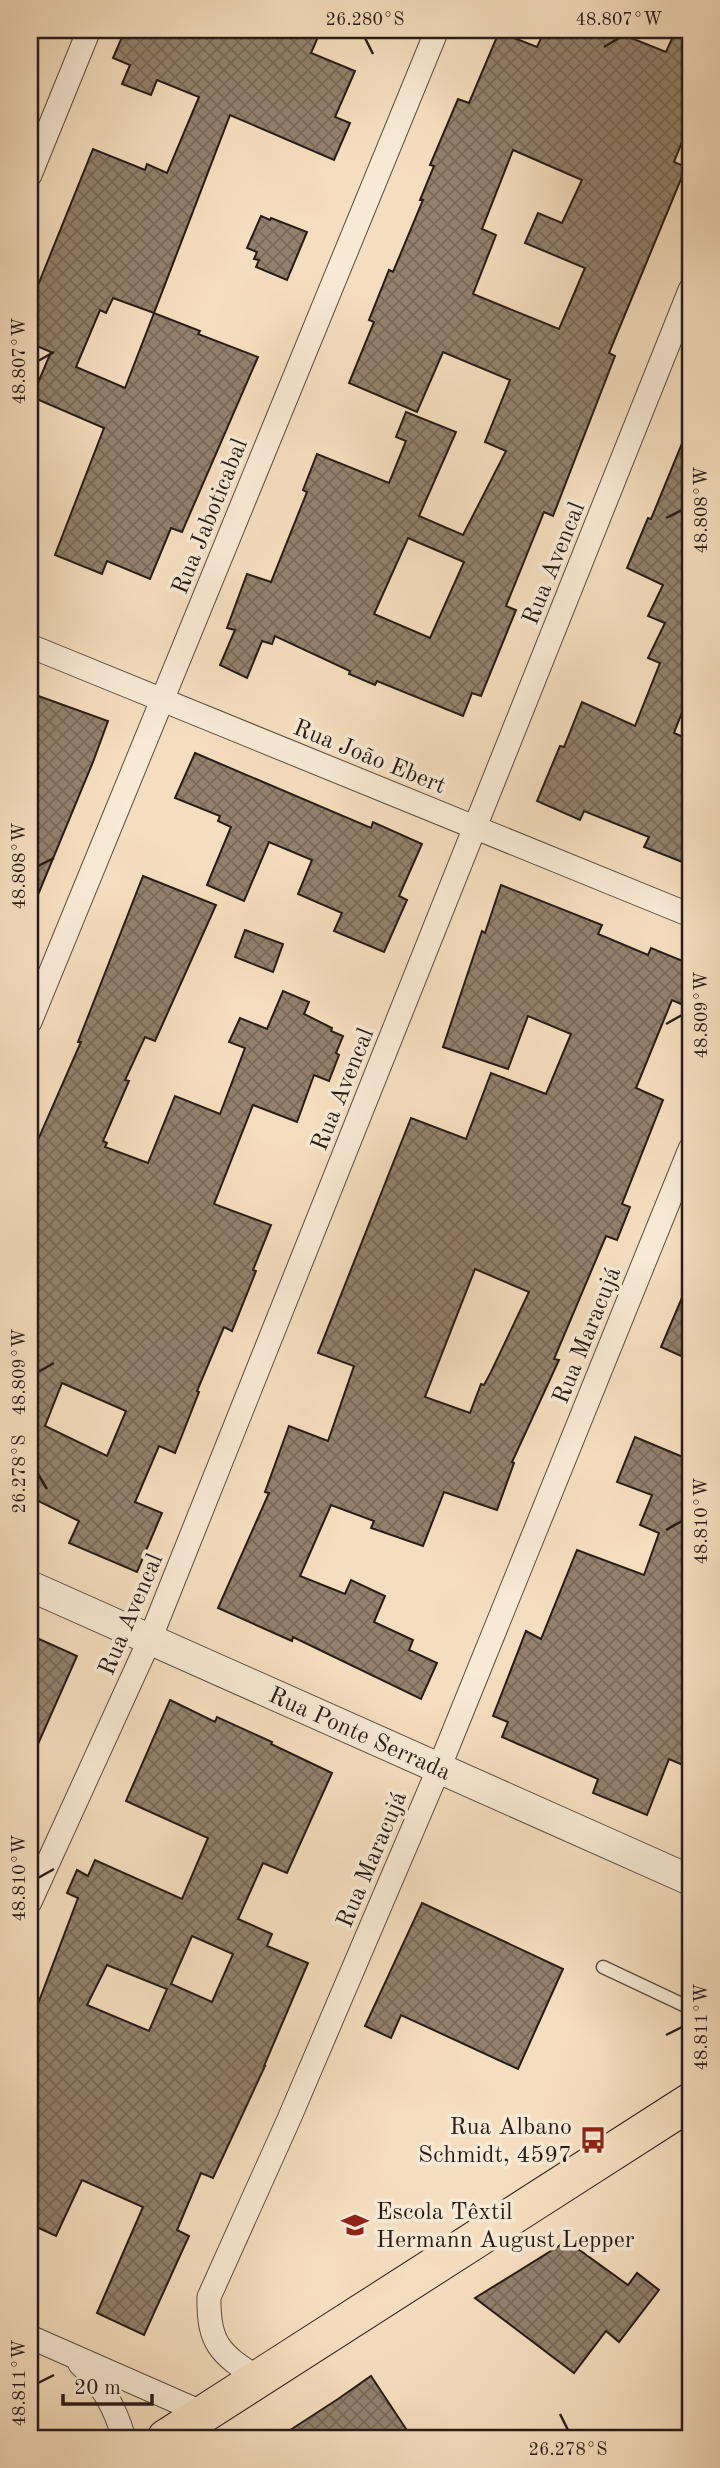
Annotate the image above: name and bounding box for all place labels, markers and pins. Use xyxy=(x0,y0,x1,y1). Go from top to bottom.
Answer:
place label: Rua Albano Schmidt, 4597 xyxy=(418,2116,572,2168)
bus stop icon: Rua Albano Schmidt, 4597 xyxy=(578,2125,608,2155)
place label: Escola Têxtil Hermann August Lepper xyxy=(376,2201,635,2253)
school or university icon: Escola Têxtil Hermann August Lepper xyxy=(340,2210,370,2240)

